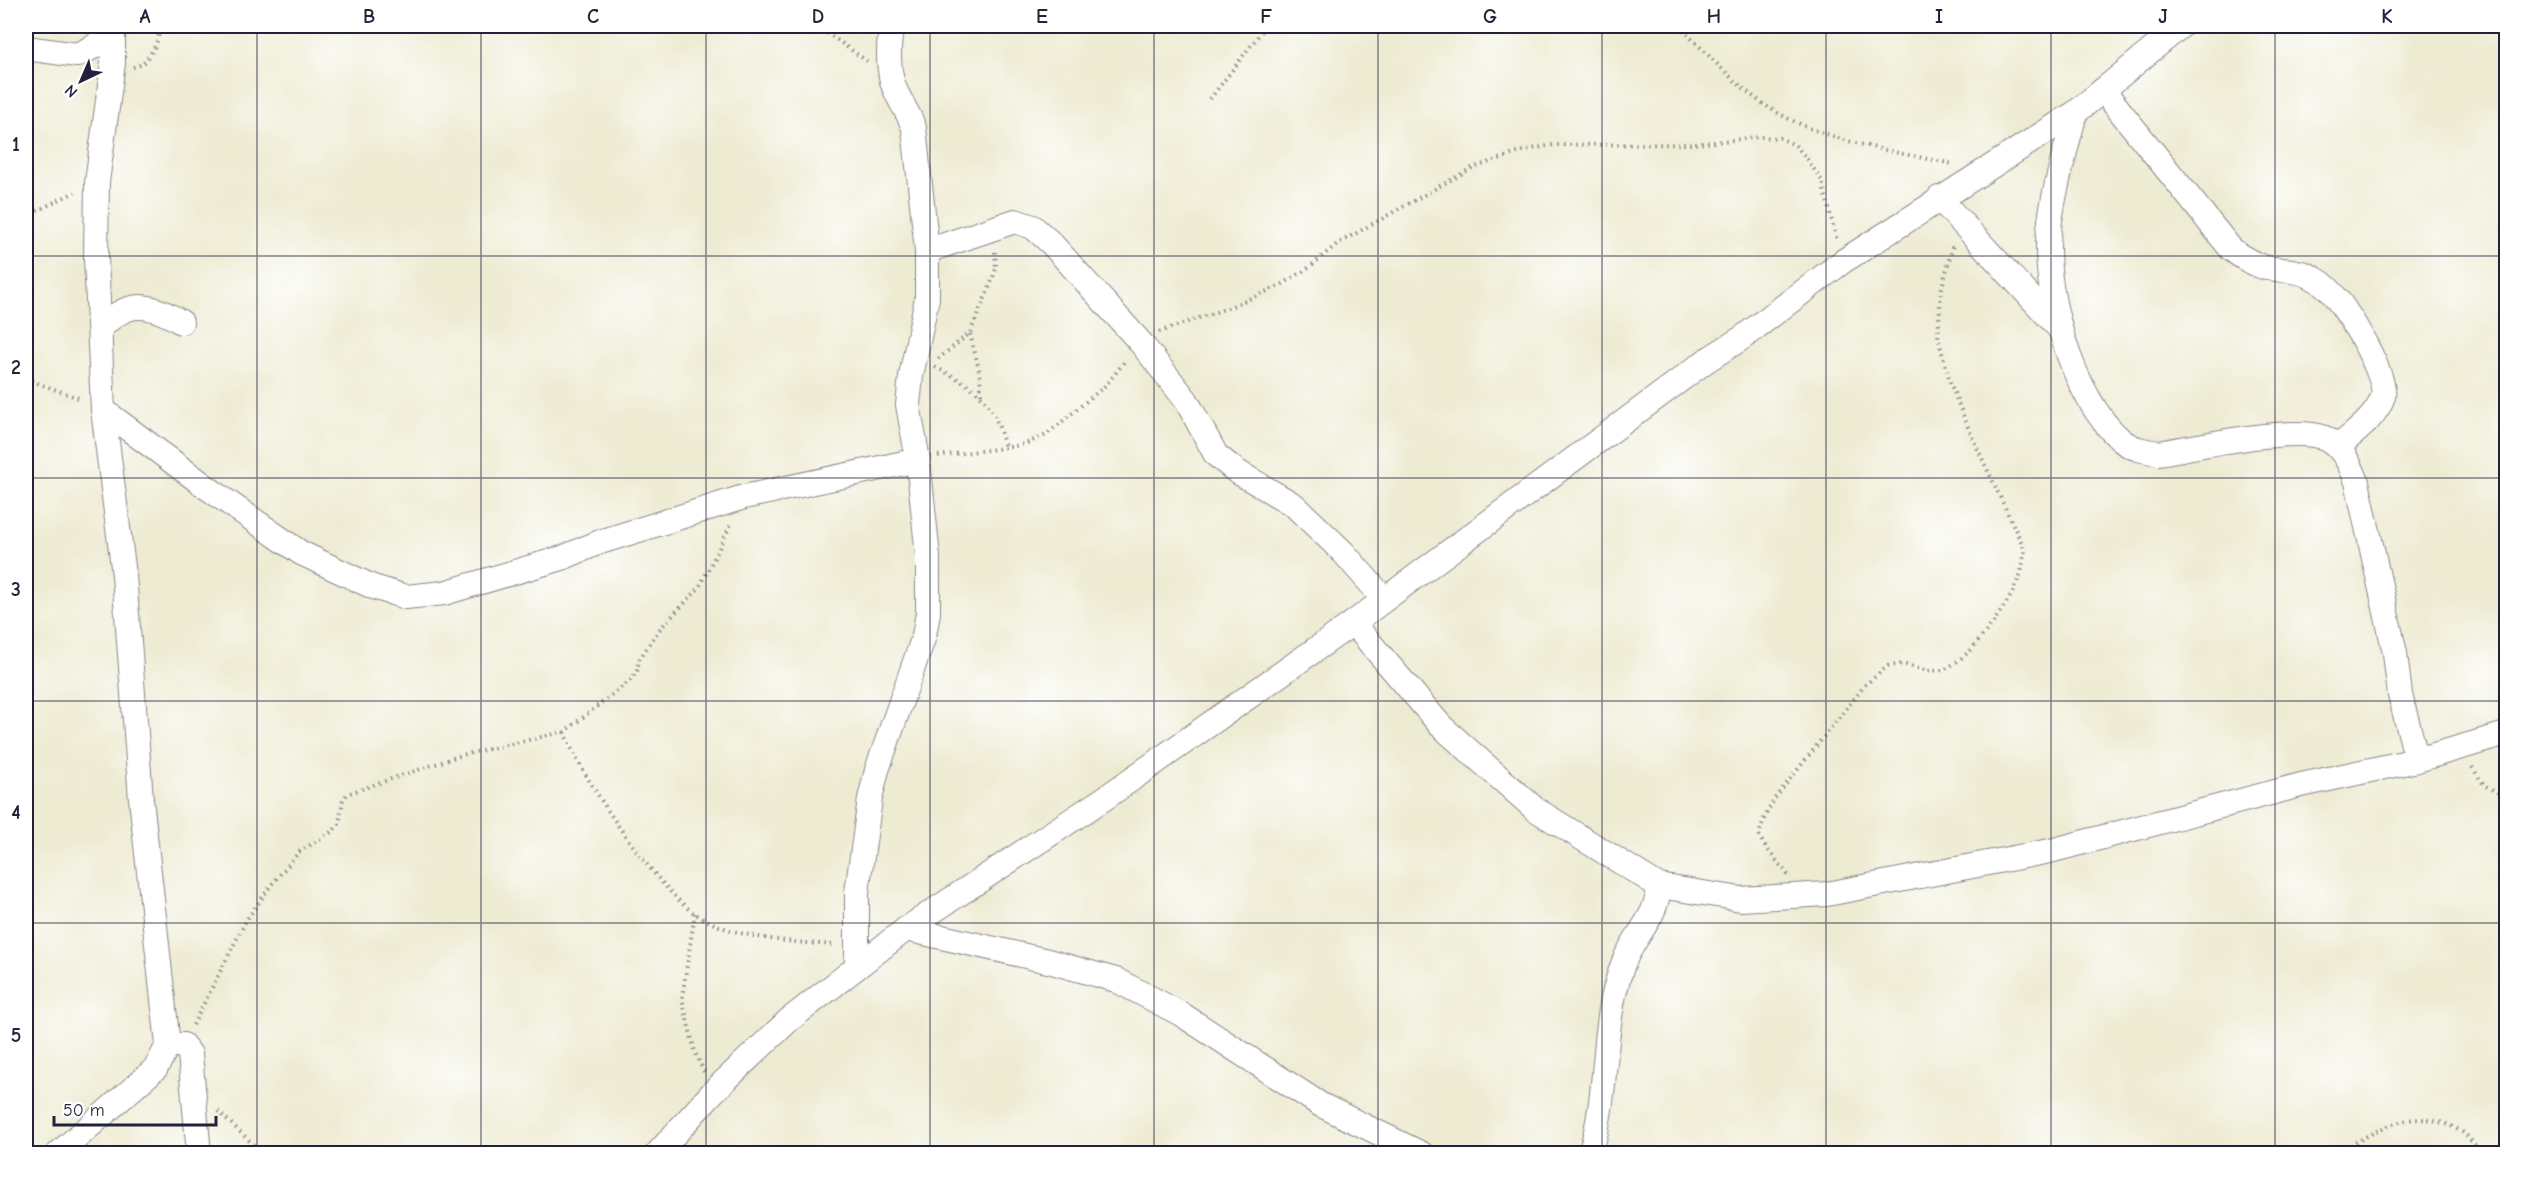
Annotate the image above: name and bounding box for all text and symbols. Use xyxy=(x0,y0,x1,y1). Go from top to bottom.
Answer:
text: A xyxy=(139,5,151,28)
text: B xyxy=(363,5,375,28)
text: C xyxy=(587,5,599,28)
text: D xyxy=(812,5,824,28)
text: E xyxy=(1036,5,1048,28)
text: F xyxy=(1260,5,1272,28)
text: G xyxy=(1483,5,1497,28)
text: H xyxy=(1707,5,1721,28)
text: I xyxy=(1935,5,1943,28)
text: J xyxy=(2158,5,2168,28)
text: K xyxy=(2381,5,2393,28)
north arrow xyxy=(51,51,111,111)
text: N xyxy=(61,81,81,101)
text: 1 xyxy=(12,133,20,156)
text: 2 xyxy=(11,356,21,379)
text: 3 xyxy=(11,578,21,601)
text: 4 xyxy=(11,801,21,824)
text: 5 xyxy=(11,1024,21,1047)
scale bar xyxy=(54,1089,216,1127)
text: 50 m xyxy=(63,1100,105,1121)

